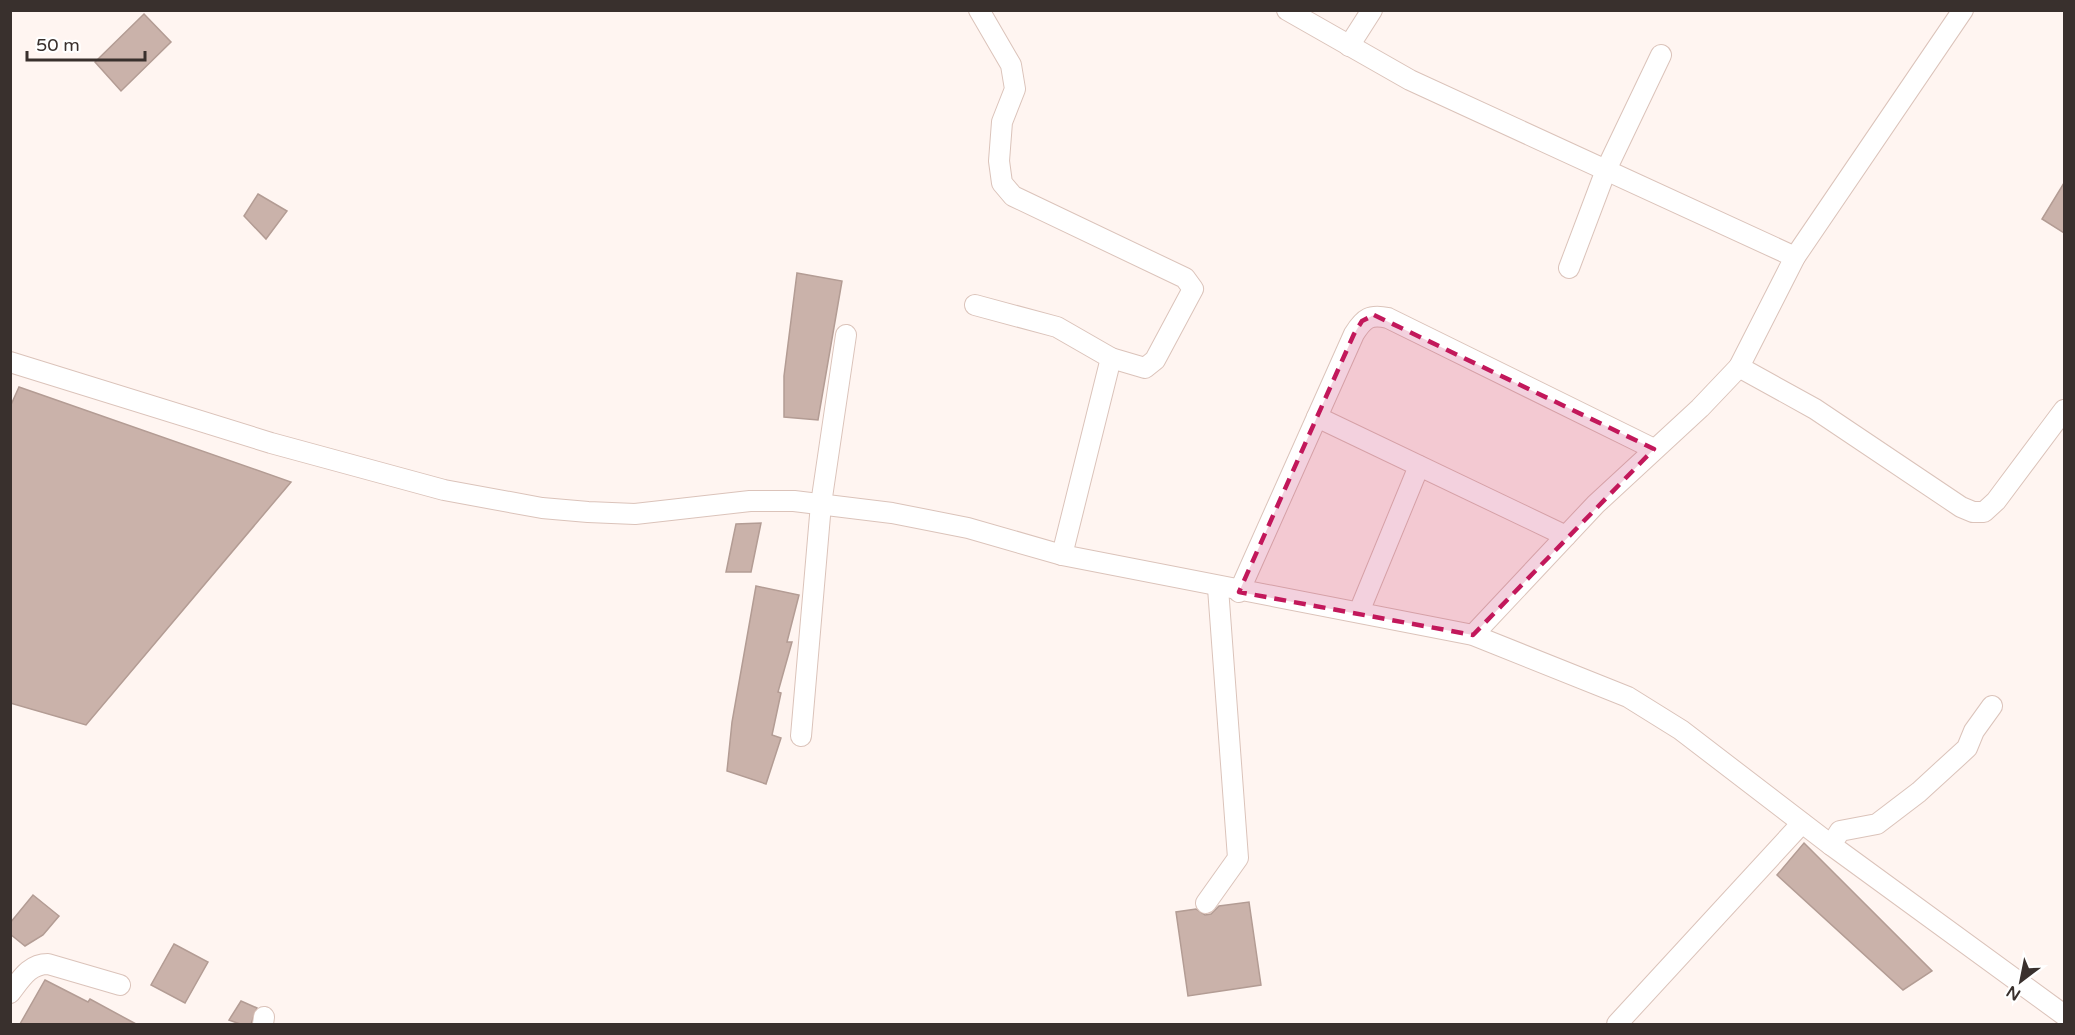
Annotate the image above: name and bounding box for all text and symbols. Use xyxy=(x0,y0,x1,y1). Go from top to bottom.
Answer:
scale bar xyxy=(27,24,146,62)
text: 50 m xyxy=(36,34,80,56)
north arrow xyxy=(1991,951,2051,1011)
text: N xyxy=(2003,981,2024,1005)

